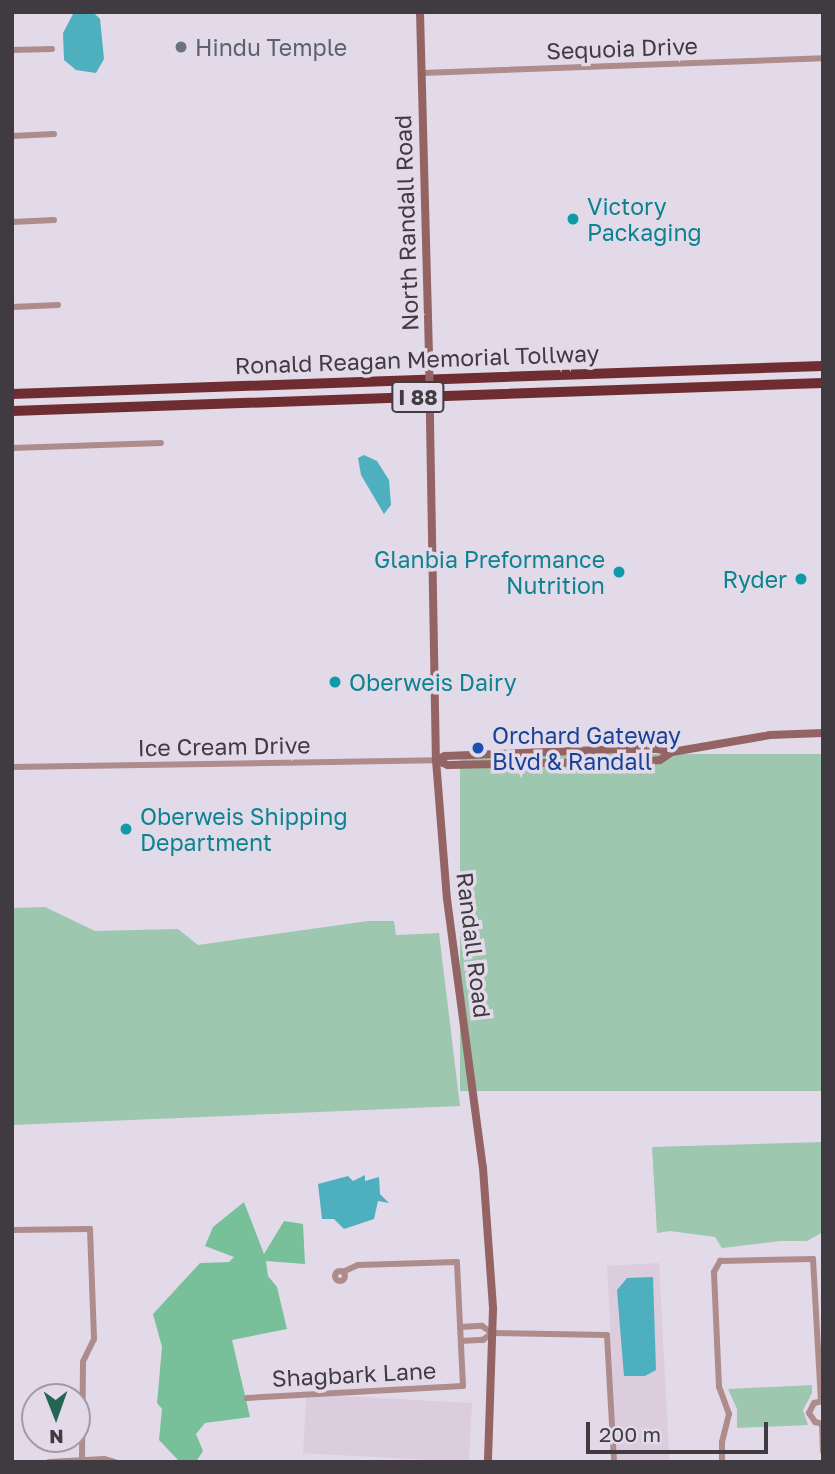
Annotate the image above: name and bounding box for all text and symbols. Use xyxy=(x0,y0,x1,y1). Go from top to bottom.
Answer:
street label: Sequoia Drive xyxy=(546,32,698,64)
place label: Hindu Temple xyxy=(195,33,347,61)
marker: Hindu Temple xyxy=(173,39,189,55)
street label: North Randall Road xyxy=(388,114,424,332)
place label: Victory Packaging xyxy=(587,192,702,246)
marker: Victory Packaging xyxy=(565,211,581,227)
street label: Ronald Reagan Memorial Tollway xyxy=(234,339,600,379)
road number: I 88 xyxy=(390,380,446,414)
place label: Glanbia Preformance Nutrition xyxy=(374,545,605,599)
marker: Glanbia Preformance Nutrition xyxy=(611,564,627,580)
place label: Ryder xyxy=(722,565,787,593)
marker: Ryder xyxy=(793,571,809,587)
place label: Oberweis Dairy xyxy=(349,668,517,696)
marker: Oberweis Dairy xyxy=(327,674,343,690)
place label: Orchard Gateway Blvd & Randall xyxy=(492,721,681,775)
street label: Ice Cream Drive xyxy=(137,731,311,761)
marker: Orchard Gateway Blvd & Randall xyxy=(470,740,486,756)
place label: Oberweis Shipping Department xyxy=(140,802,348,856)
marker: Oberweis Shipping Department xyxy=(118,821,134,837)
street label: Randall Road xyxy=(451,871,497,1019)
street label: Shagbark Lane xyxy=(271,1356,437,1392)
north arrow xyxy=(21,1383,91,1453)
scale bar xyxy=(590,1408,772,1452)
text: 200 m xyxy=(599,1421,661,1447)
text: N xyxy=(49,1426,64,1449)

